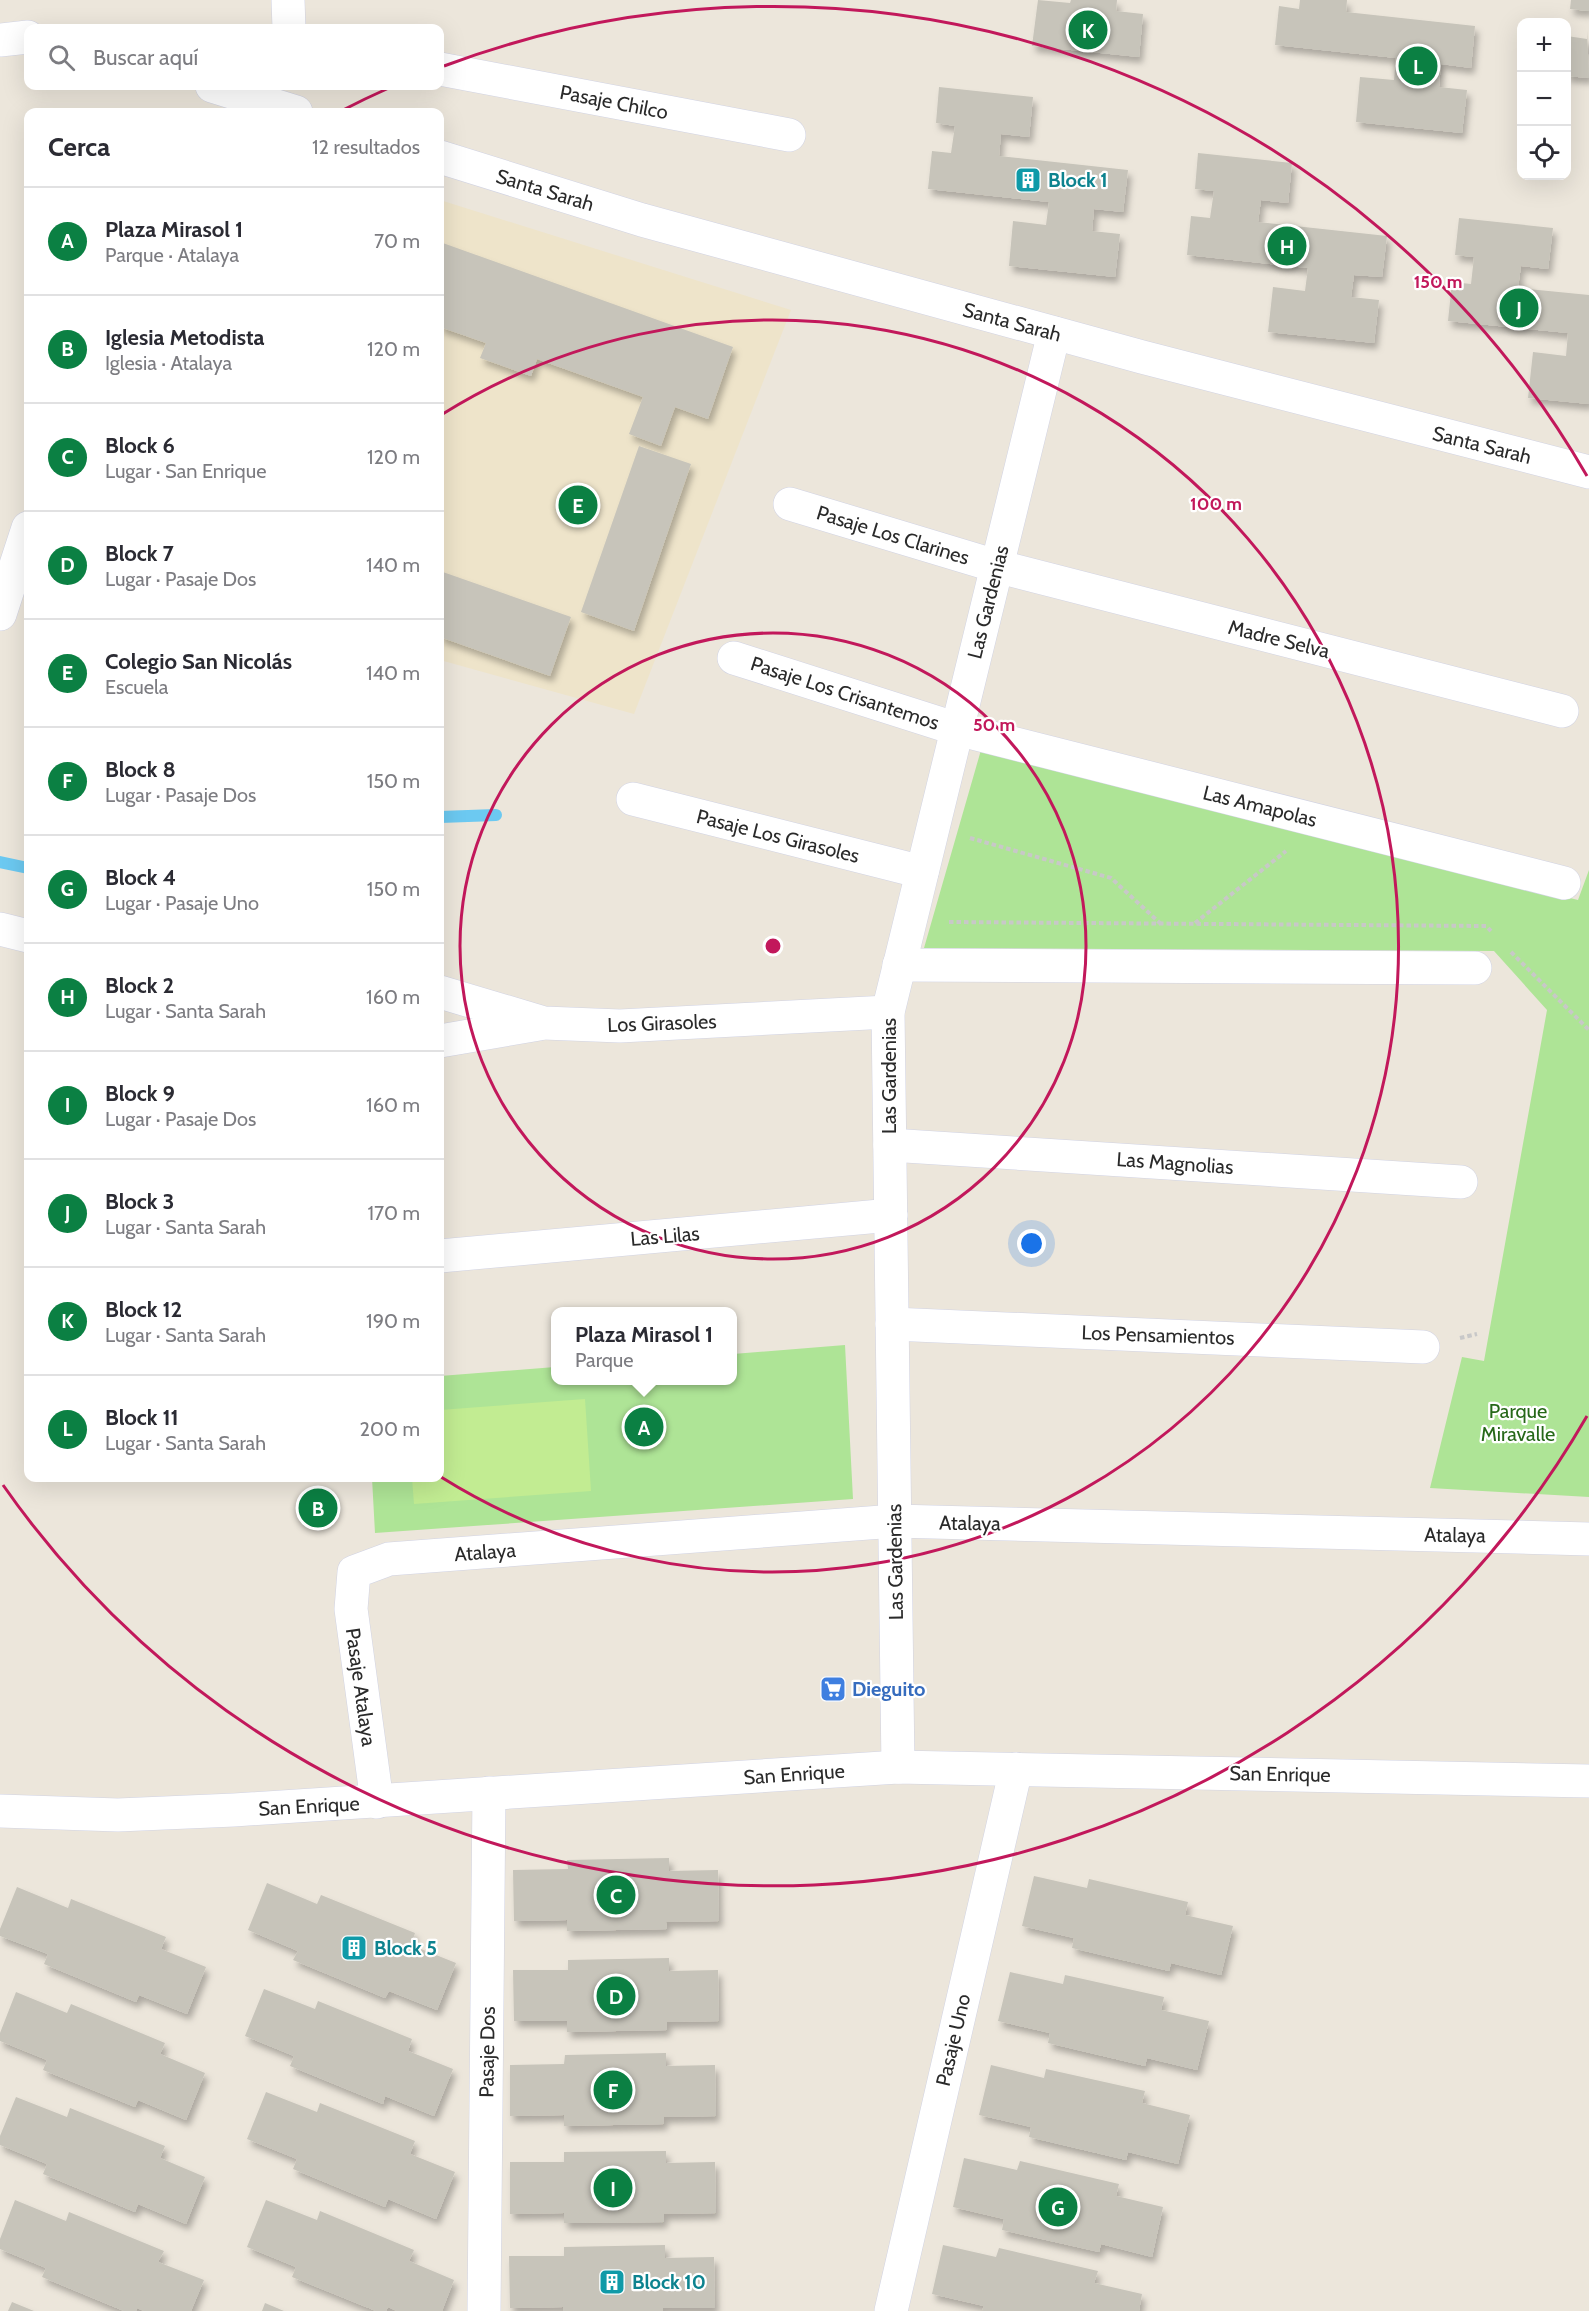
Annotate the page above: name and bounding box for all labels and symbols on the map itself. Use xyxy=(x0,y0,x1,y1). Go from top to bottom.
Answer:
pin: K xyxy=(1068,8,1108,52)
pin: L xyxy=(1398,44,1438,88)
street label: Pasaje Chilco xyxy=(558,80,670,124)
street label: Santa Sarah xyxy=(493,164,597,216)
building icon: Block 1 xyxy=(1013,165,1043,195)
place label: Block 1 xyxy=(1048,168,1108,192)
pin: H xyxy=(1268,224,1306,268)
text: 150 m xyxy=(1414,271,1462,293)
pin: J xyxy=(1500,286,1538,330)
street label: Santa Sarah xyxy=(960,297,1064,347)
street label: Santa Sarah xyxy=(1430,421,1534,469)
pin: E xyxy=(558,482,598,528)
text: 100 m xyxy=(1190,493,1242,515)
street label: Pasaje Los Clarines xyxy=(814,500,972,570)
street label: Las Gardenias xyxy=(962,543,1014,661)
street label: Madre Selva xyxy=(1226,615,1332,663)
street label: Pasaje Los Crisantemos xyxy=(748,651,942,735)
text: 50 m xyxy=(973,714,1015,736)
street label: Las Amapolas xyxy=(1201,780,1319,832)
street label: Pasaje Los Girasoles xyxy=(694,804,862,868)
centre of rings xyxy=(763,936,783,956)
street label: Los Girasoles xyxy=(607,1009,717,1037)
street label: Las Gardenias xyxy=(877,1018,901,1134)
street label: Las Magnolias xyxy=(1116,1147,1234,1179)
street label: Las Lilas xyxy=(629,1221,701,1251)
your location xyxy=(1017,1229,1046,1258)
street label: Los Pensamientos xyxy=(1081,1320,1235,1350)
park label: Parque Miravalle xyxy=(1481,1399,1555,1446)
pin: A xyxy=(624,1404,664,1450)
pin: B xyxy=(298,1486,338,1530)
street label: Las Gardenias xyxy=(882,1504,908,1620)
street label: Atalaya xyxy=(939,1510,1001,1536)
street label: Atalaya xyxy=(1424,1522,1486,1548)
street label: Atalaya xyxy=(453,1538,517,1566)
street label: Pasaje Atalaya xyxy=(341,1626,381,1748)
supermarket icon: Dieguito xyxy=(818,1674,848,1704)
place label: Dieguito xyxy=(852,1677,925,1701)
street label: San Enrique xyxy=(743,1758,845,1790)
street label: San Enrique xyxy=(1229,1761,1331,1787)
street label: San Enrique xyxy=(258,1791,360,1821)
pin: C xyxy=(596,1872,636,1918)
building icon: Block 5 xyxy=(339,1933,369,1963)
place label: Block 5 xyxy=(374,1936,437,1960)
pin: D xyxy=(596,1974,636,2018)
street label: Pasaje Uno xyxy=(931,1992,975,2088)
street label: Pasaje Dos xyxy=(474,2006,500,2098)
pin: F xyxy=(594,2068,632,2112)
pin: I xyxy=(594,2166,632,2210)
pin: G xyxy=(1038,2184,1078,2230)
building icon: Block 10 xyxy=(597,2267,627,2297)
place label: Block 10 xyxy=(632,2270,706,2294)

